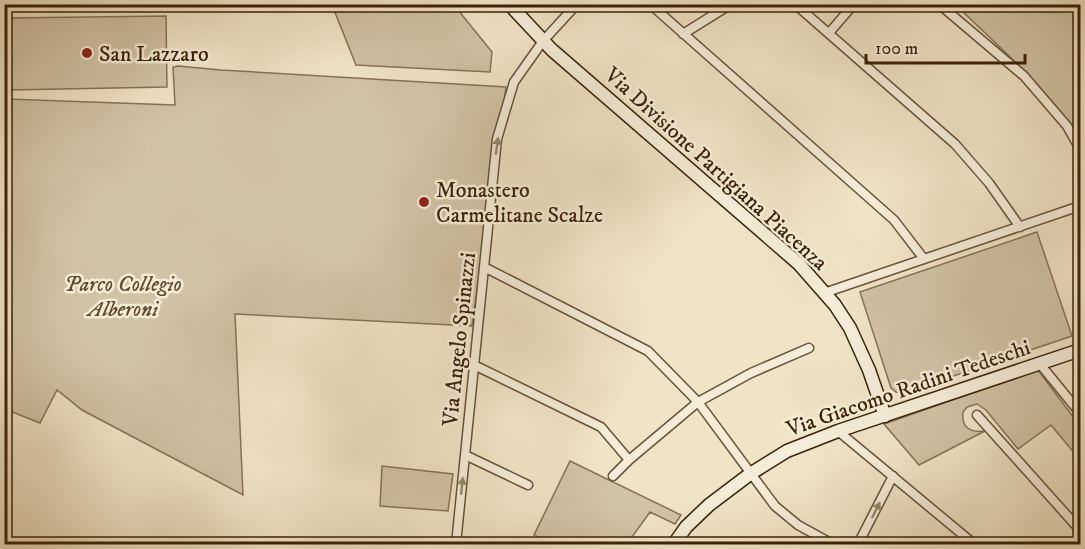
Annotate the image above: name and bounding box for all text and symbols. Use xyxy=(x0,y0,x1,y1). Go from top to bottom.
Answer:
scale bar xyxy=(866,27,1025,65)
text: 100 m xyxy=(875,38,918,60)
place label: San Lazzaro xyxy=(99,41,209,68)
marker: San Lazzaro xyxy=(80,46,94,60)
street label: Via Divisione Partigiana Piacenza xyxy=(598,61,834,277)
one-way arrow xyxy=(492,136,501,155)
place label: Monastero Carmelitane Scalze xyxy=(436,177,603,229)
marker: Monastero Carmelitane Scalze xyxy=(417,195,431,209)
street label: Via Angelo Spinazzi xyxy=(437,251,482,428)
park label: Parco Collegio Alberoni xyxy=(64,271,182,323)
street label: Via Giacomo Radini Tedeschi xyxy=(782,334,1034,443)
one-way arrow xyxy=(457,477,467,496)
one-way arrow xyxy=(870,501,880,519)

